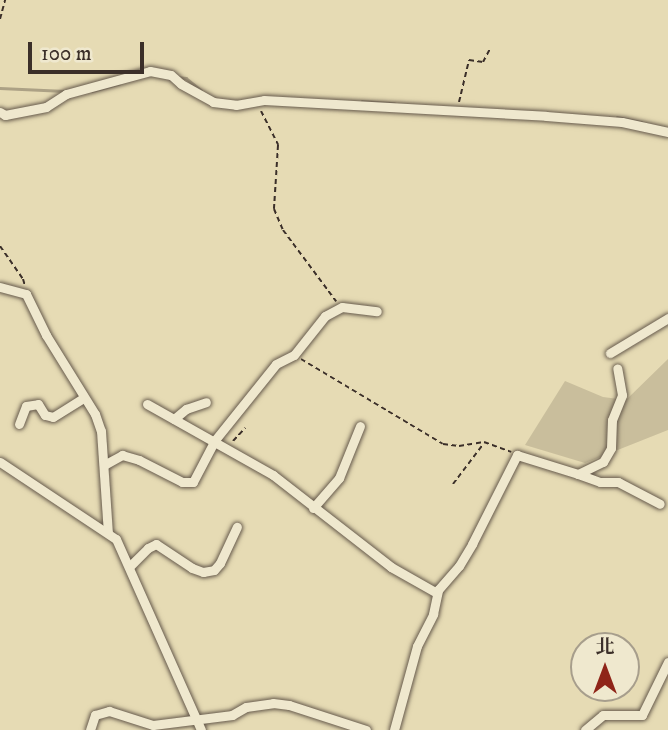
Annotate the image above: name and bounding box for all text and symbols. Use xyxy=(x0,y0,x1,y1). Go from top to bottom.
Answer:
scale bar xyxy=(32,28,147,72)
text: 100 m xyxy=(41,41,92,67)
north arrow xyxy=(570,632,640,702)
text: 北 xyxy=(595,636,615,659)

